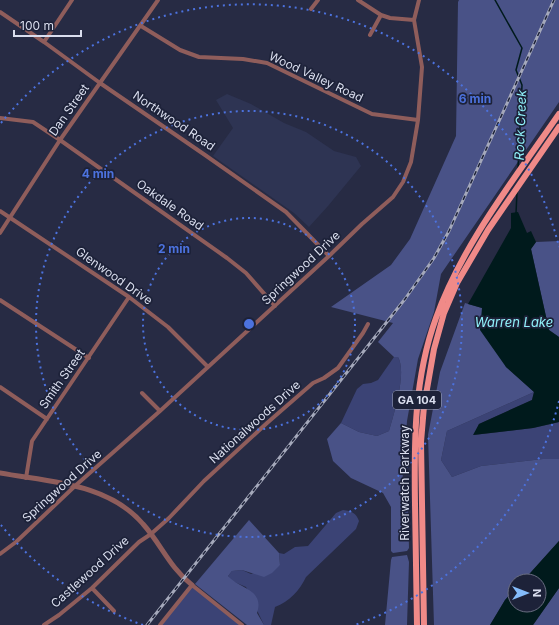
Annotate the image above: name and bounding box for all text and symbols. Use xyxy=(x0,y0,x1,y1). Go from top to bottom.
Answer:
scale bar xyxy=(14,12,81,38)
text: 100 m xyxy=(20,18,54,33)
street label: Wood Valley Road xyxy=(267,48,366,105)
street label: Dan Street xyxy=(45,81,92,138)
street label: Northwood Road xyxy=(130,88,218,154)
water label: Rock Creek xyxy=(511,89,529,161)
text: 6 min xyxy=(459,91,491,106)
text: 4 min xyxy=(82,166,114,181)
street label: Oakdale Road xyxy=(134,176,207,233)
street label: Springwood Drive xyxy=(258,228,343,308)
text: 2 min xyxy=(158,241,190,256)
street label: Glenwood Drive xyxy=(73,244,156,308)
water label: Warren Lake xyxy=(475,314,553,330)
centre of rings xyxy=(242,317,256,331)
street label: Smith Street xyxy=(36,346,88,411)
street label: Nationalwoods Drive xyxy=(206,377,303,466)
road number: GA 104 xyxy=(393,391,441,409)
street label: Riverwatch Parkway xyxy=(397,425,412,541)
street label: Springwood Drive xyxy=(19,446,104,525)
street label: Castlewood Drive xyxy=(48,533,132,611)
north arrow xyxy=(507,573,547,613)
text: N xyxy=(530,589,544,597)

